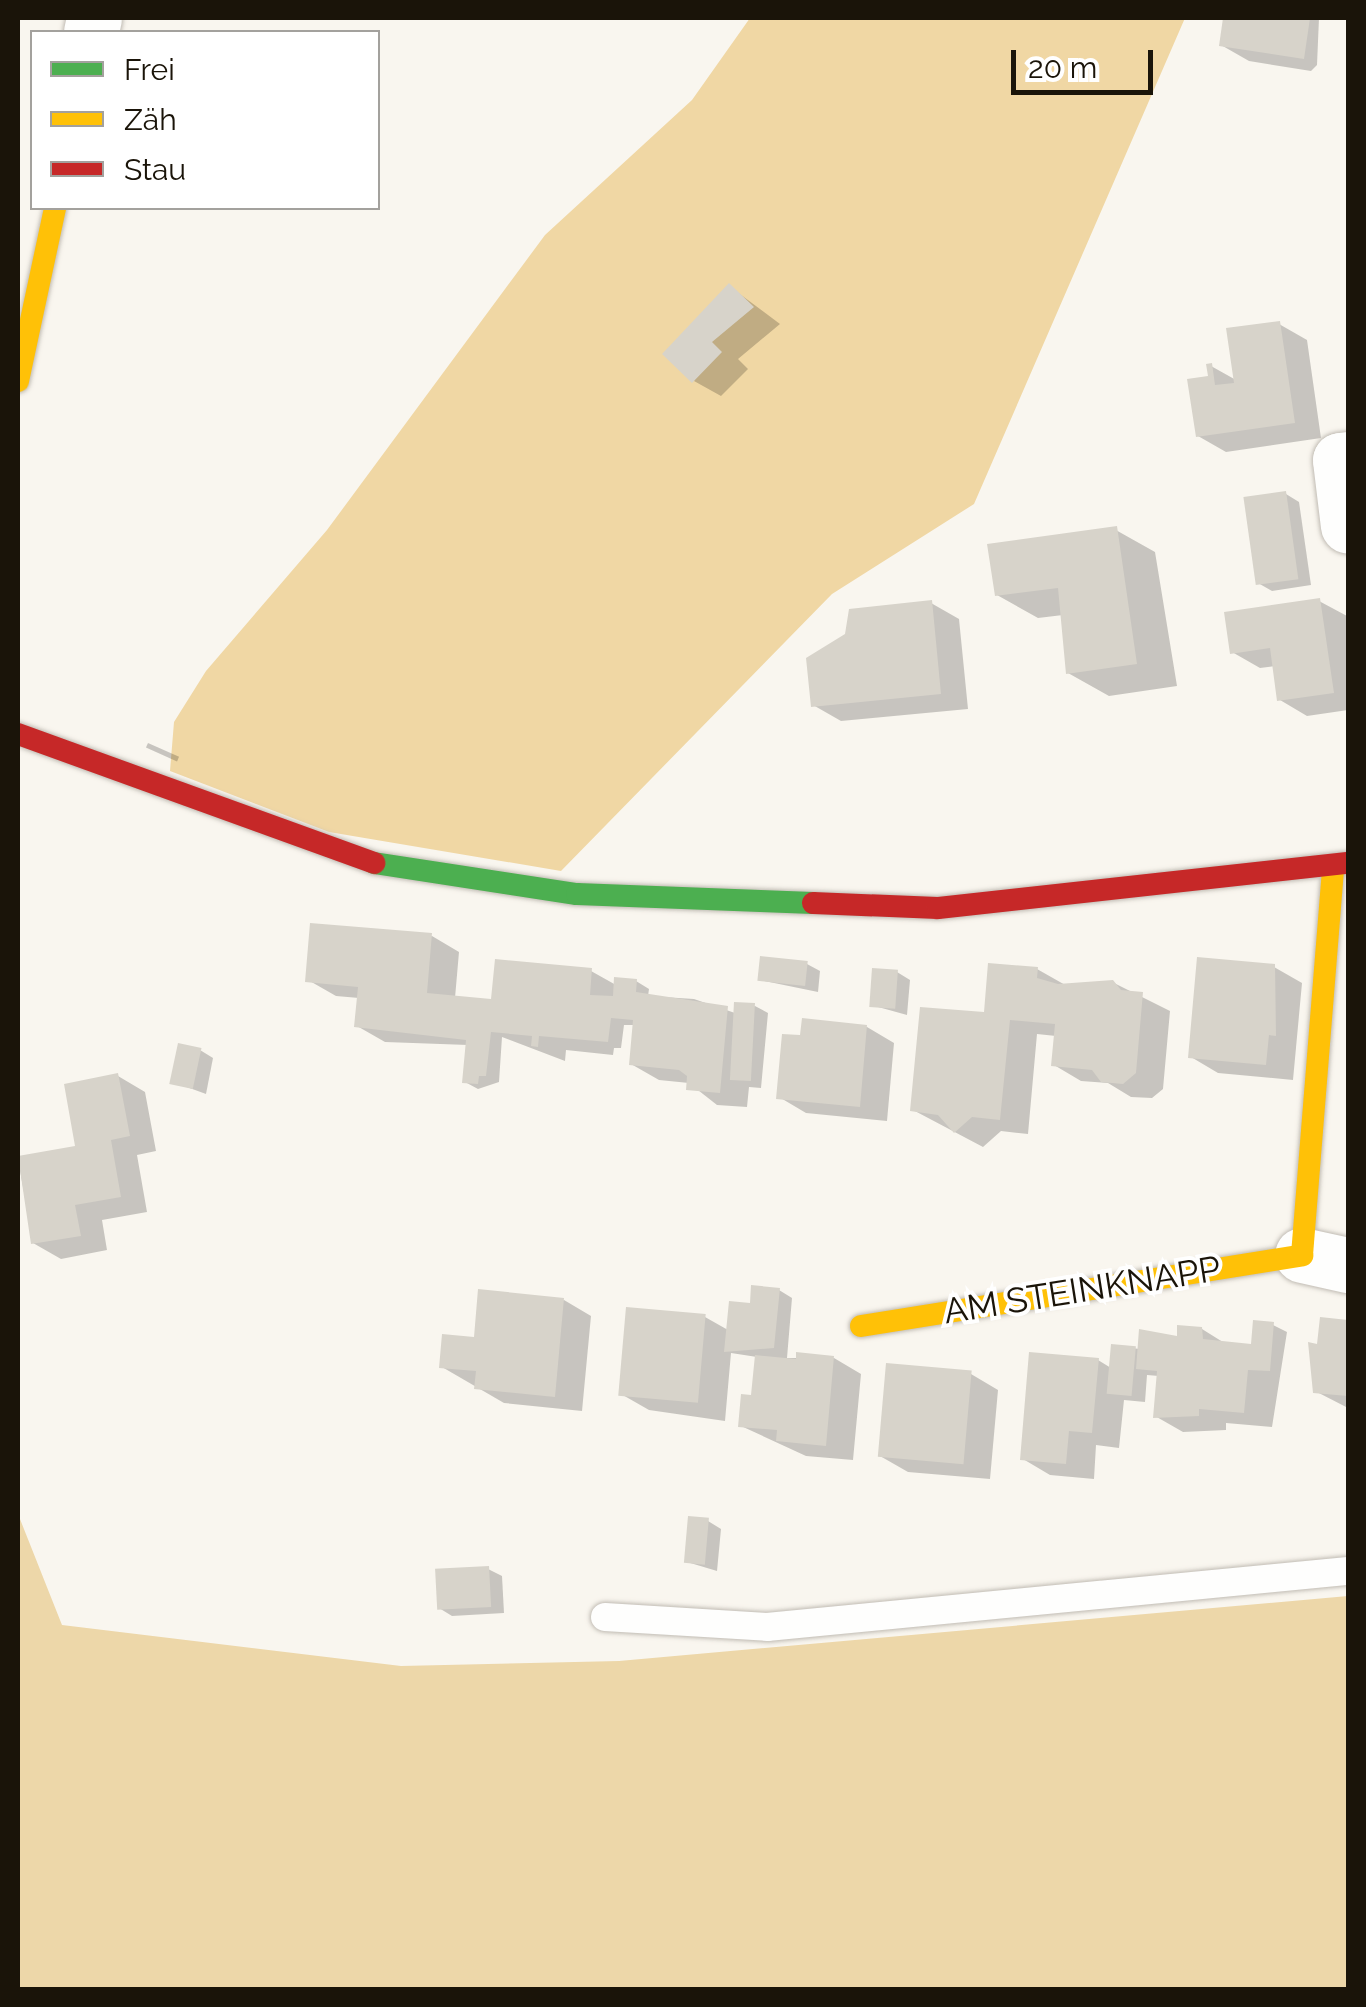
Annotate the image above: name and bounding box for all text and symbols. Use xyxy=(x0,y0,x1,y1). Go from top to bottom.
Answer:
legend xyxy=(30,30,380,210)
scale bar xyxy=(1016,30,1158,92)
text: 20 m xyxy=(1028,50,1097,85)
text: Frei xyxy=(124,52,175,87)
text: Zäh xyxy=(124,102,177,137)
text: Stau xyxy=(124,152,186,187)
street label: AM STEINKNAPP xyxy=(941,1247,1223,1333)

